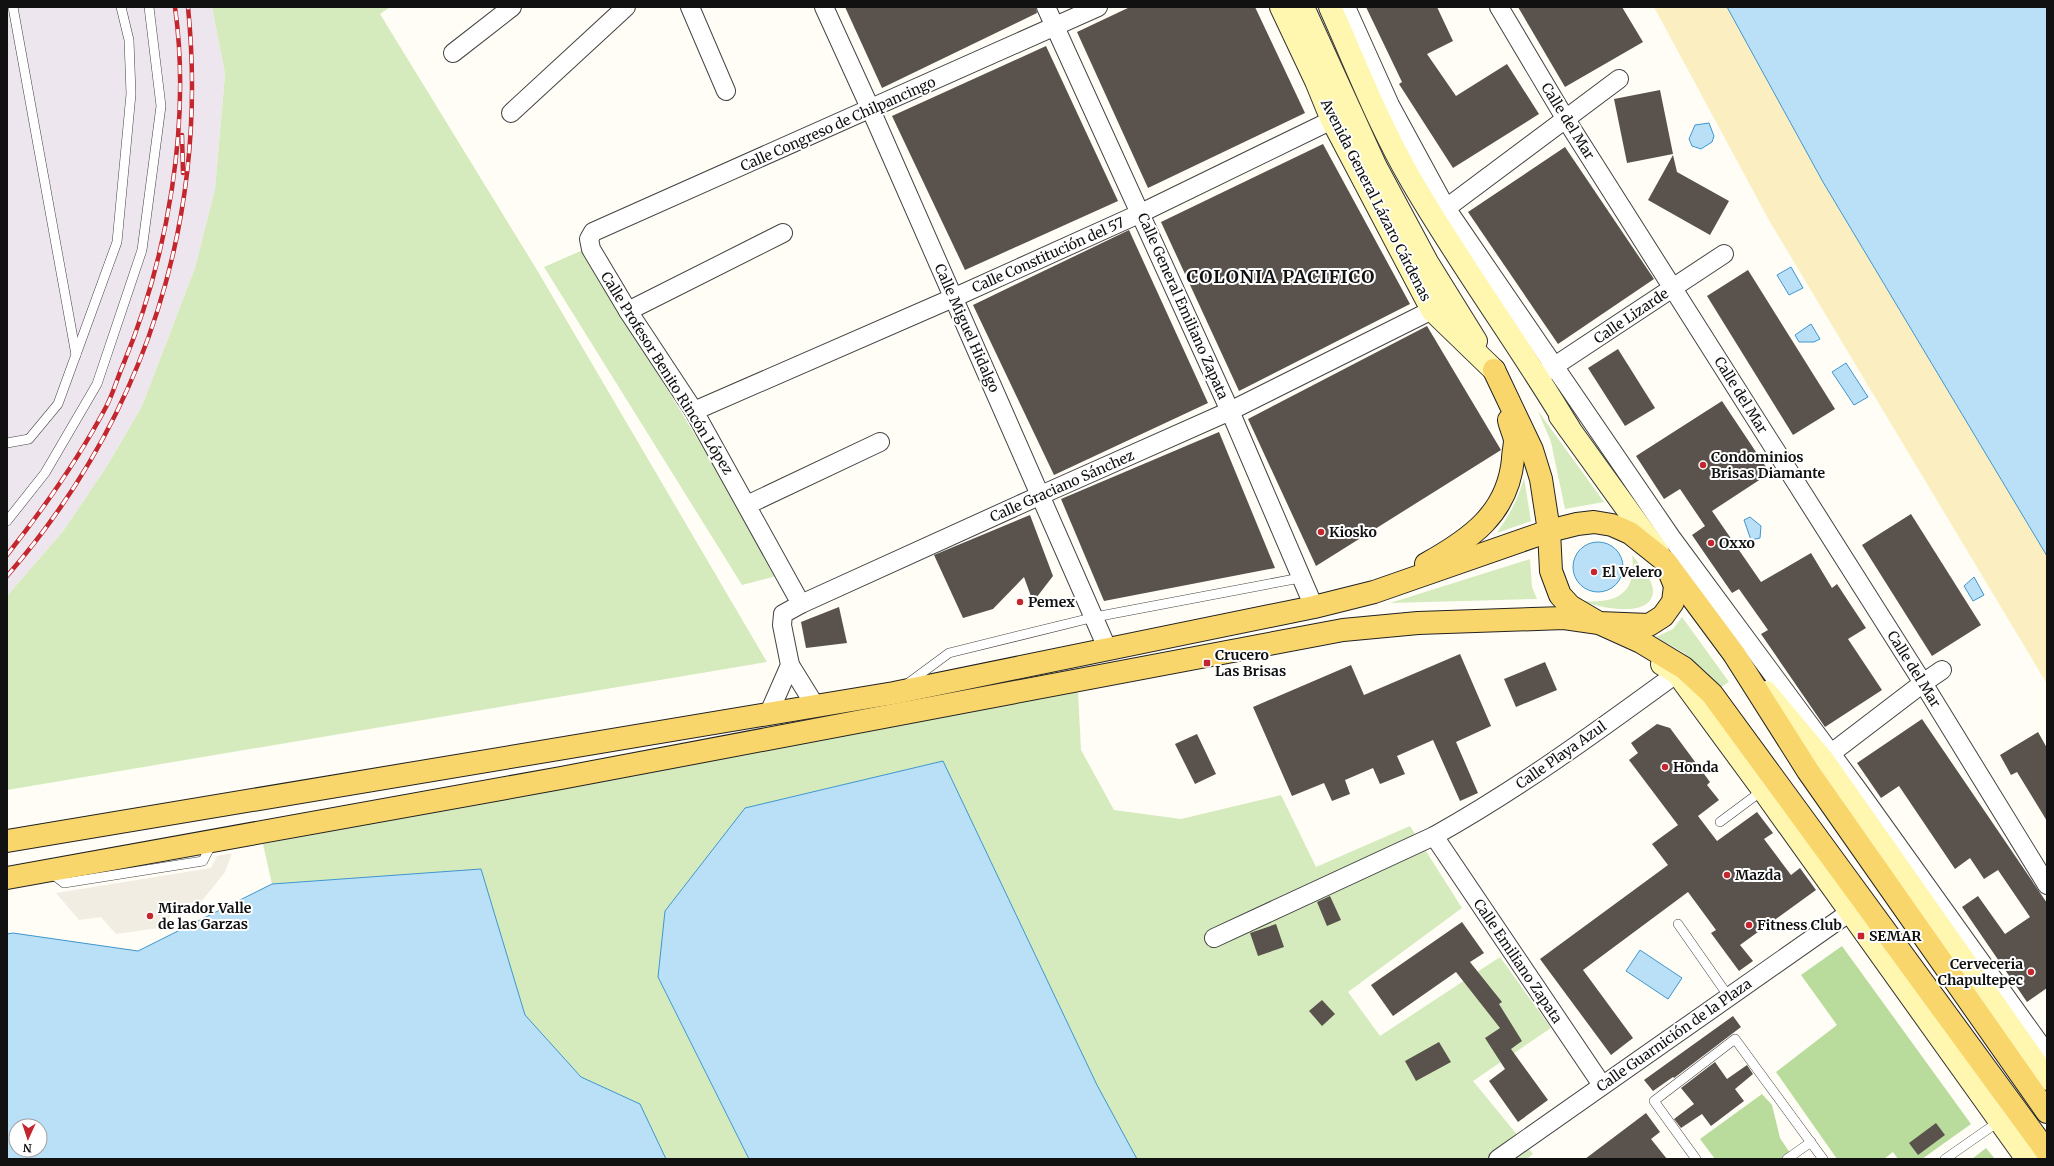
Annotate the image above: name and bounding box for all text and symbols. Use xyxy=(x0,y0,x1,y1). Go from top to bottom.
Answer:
street label: Calle Congreso de Chilpancingo xyxy=(738,73,938,175)
street label: Calle del Mar xyxy=(1537,79,1599,163)
street label: Avenida General Lázaro Cárdenas xyxy=(1317,95,1435,304)
street label: Calle General Emiliano Zapata xyxy=(1134,210,1233,402)
street label: Calle Constitución del 57 xyxy=(969,213,1127,297)
street label: Calle Miguel Hidalgo xyxy=(931,261,1003,395)
district label: COLONIA PACIFICO xyxy=(1187,265,1375,288)
street label: Calle Profesor Benito Rincón López xyxy=(597,268,737,478)
street label: Calle Lizarde xyxy=(1590,284,1672,348)
street label: Calle del Mar xyxy=(1710,353,1772,437)
street label: Calle Graciano Sánchez xyxy=(987,446,1137,526)
place label: Condominios Brisas Diamante xyxy=(1711,448,1826,482)
marker: Condominios Brisas Diamante xyxy=(1698,460,1708,470)
place label: Kiosko xyxy=(1329,523,1377,541)
marker: Kiosko xyxy=(1316,527,1326,537)
place label: Oxxo xyxy=(1719,534,1755,552)
marker: Oxxo xyxy=(1706,538,1716,548)
place label: El Velero xyxy=(1602,563,1662,581)
marker: El Velero xyxy=(1589,567,1599,577)
place label: Pemex xyxy=(1028,593,1075,611)
marker: Pemex xyxy=(1015,597,1025,607)
street label: Calle del Mar xyxy=(1883,627,1945,711)
place label: Crucero Las Brisas xyxy=(1215,646,1286,680)
marker: Crucero Las Brisas xyxy=(1202,658,1212,668)
street label: Calle Playa Azul xyxy=(1512,717,1610,793)
place label: Honda xyxy=(1673,758,1719,776)
marker: Honda xyxy=(1660,762,1670,772)
place label: Mazda xyxy=(1735,866,1781,884)
marker: Mazda xyxy=(1722,870,1732,880)
street label: Calle Emiliano Zapata xyxy=(1470,895,1567,1027)
place label: Mirador Valle de las Garzas xyxy=(158,899,252,933)
marker: Mirador Valle de las Garzas xyxy=(145,911,155,921)
place label: Fitness Club xyxy=(1757,916,1842,934)
marker: Fitness Club xyxy=(1744,920,1754,930)
place label: SEMAR xyxy=(1869,927,1922,945)
marker: SEMAR xyxy=(1856,931,1866,941)
place label: Cerveceria Chapultepec xyxy=(1938,955,2023,989)
marker: Cerveceria Chapultepec xyxy=(2026,967,2036,977)
street label: Calle Guarnición de la Plaza xyxy=(1593,974,1755,1096)
north arrow xyxy=(8,1118,48,1158)
text: N xyxy=(22,1141,32,1155)

